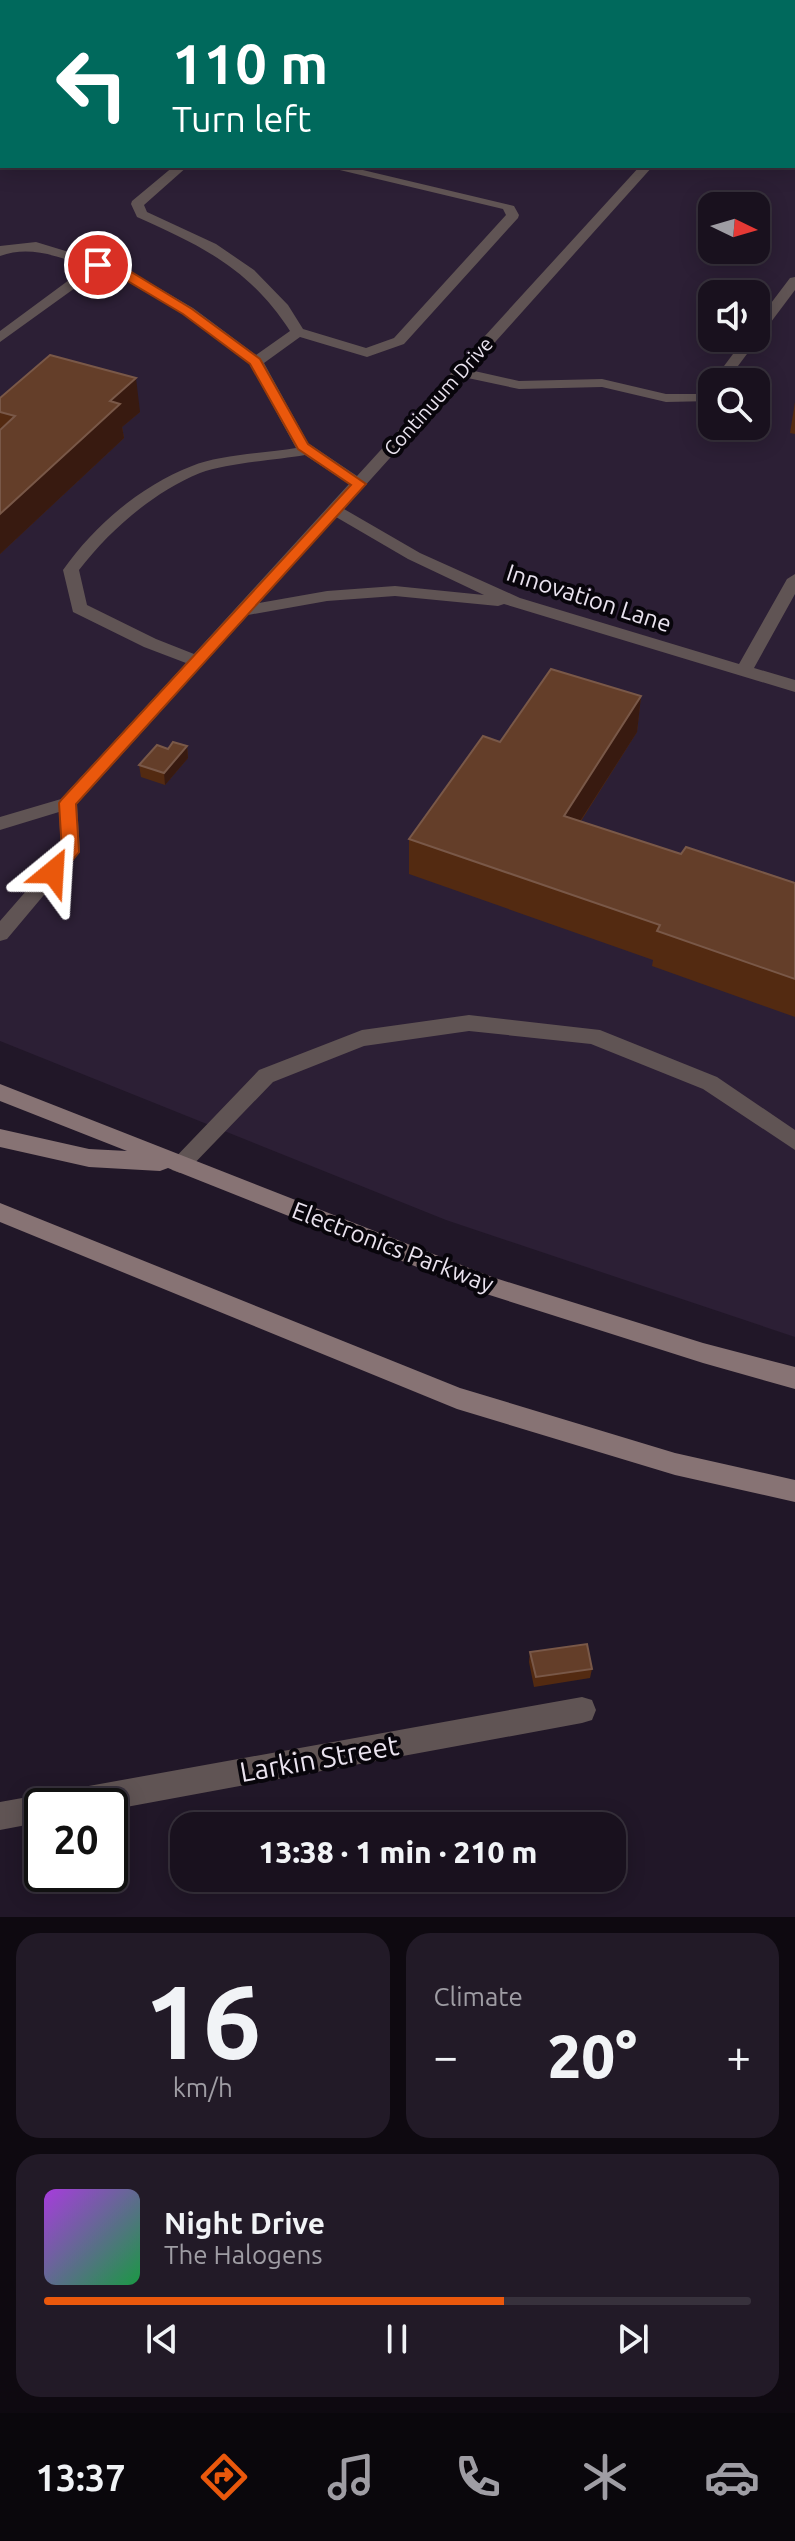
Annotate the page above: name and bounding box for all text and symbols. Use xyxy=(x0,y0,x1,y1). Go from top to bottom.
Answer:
icon: left xyxy=(40,32,144,136)
text: 110 m xyxy=(172,32,328,95)
text: Turn left xyxy=(172,98,311,139)
north arrow xyxy=(698,192,770,264)
map controls xyxy=(698,192,770,440)
pin xyxy=(64,231,132,299)
icon: arrive xyxy=(76,243,120,287)
button: sound xyxy=(698,280,770,352)
street label: Continuum Drive xyxy=(379,332,497,460)
button: search xyxy=(698,368,770,440)
street label: Innovation Lane xyxy=(503,559,675,637)
position arrow xyxy=(11,830,95,914)
street label: Electronics Parkway xyxy=(288,1196,498,1298)
street label: Larkin Street xyxy=(237,1729,401,1787)
speed limit sign: 20 xyxy=(24,1788,128,1892)
text: 13:38 · 1 min · 210 m xyxy=(259,1835,537,1869)
text: 16 xyxy=(144,1962,261,2079)
text: Climate xyxy=(434,1982,523,2011)
text: 20° xyxy=(548,2022,637,2089)
text: − xyxy=(434,2031,458,2080)
text: + xyxy=(726,2031,751,2080)
text: km/h xyxy=(173,2073,233,2102)
text: Night Drive xyxy=(164,2206,325,2240)
text: The Halogens xyxy=(164,2240,323,2269)
icon: previous xyxy=(140,2317,184,2361)
icon: pause xyxy=(375,2317,419,2361)
icon: next xyxy=(611,2317,655,2361)
icon: directions xyxy=(196,2449,252,2505)
icon: music xyxy=(323,2449,379,2505)
icon: phone xyxy=(450,2449,506,2505)
icon: climate xyxy=(577,2449,633,2505)
icon: car xyxy=(704,2449,760,2505)
text: 13:37 xyxy=(35,2457,125,2498)

